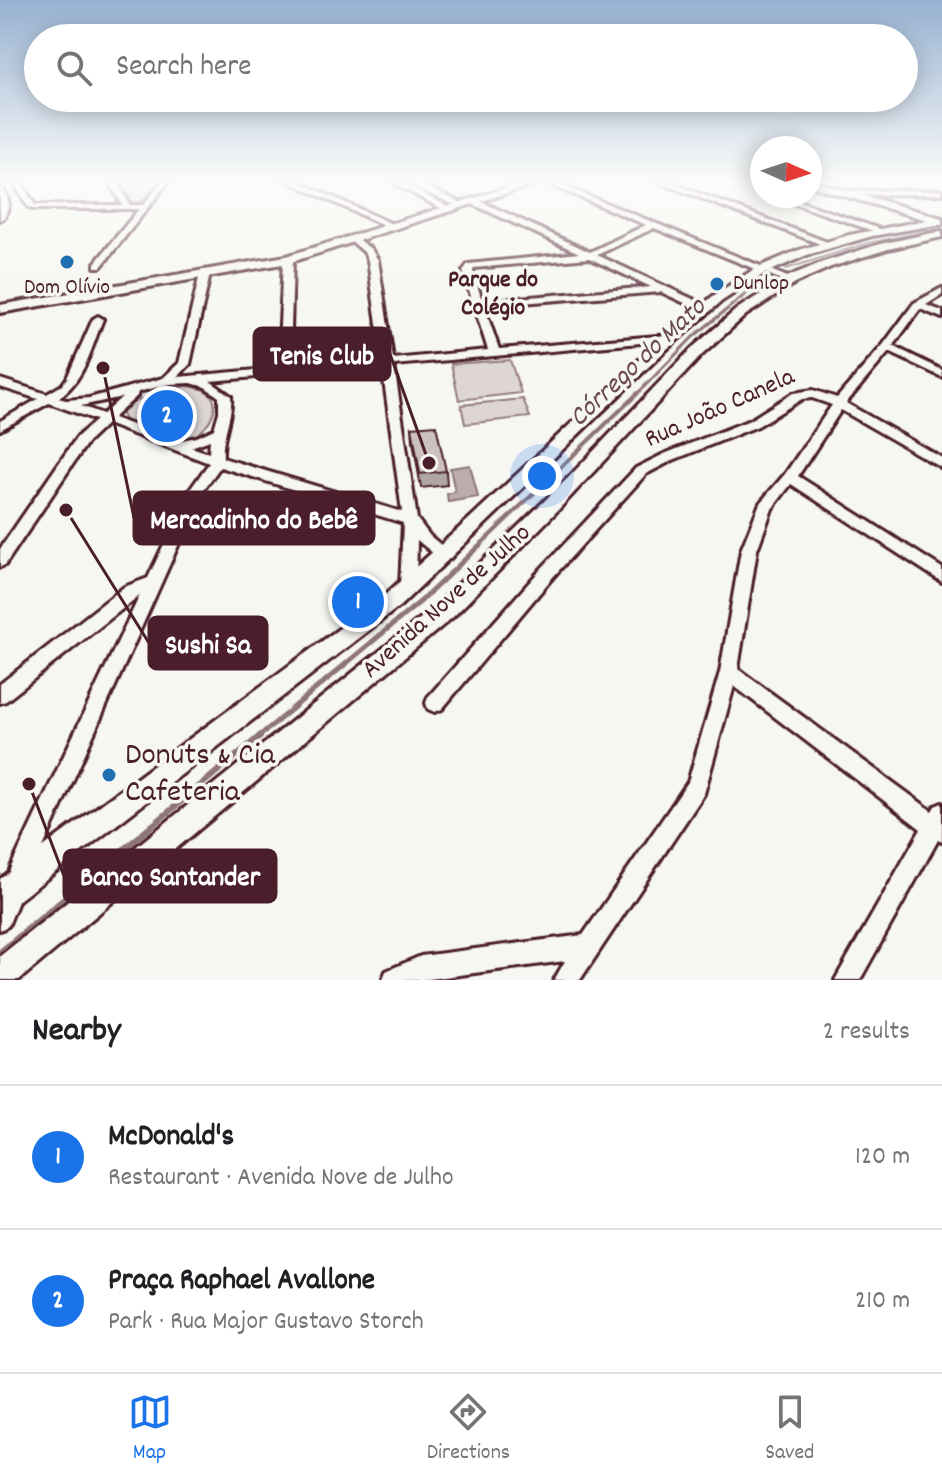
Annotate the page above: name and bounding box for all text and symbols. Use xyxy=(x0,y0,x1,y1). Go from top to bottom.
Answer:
search box xyxy=(24,24,918,112)
icon: search xyxy=(52,46,96,90)
text: Search here xyxy=(116,47,252,90)
north arrow xyxy=(750,136,822,208)
marker: Dom Olívio xyxy=(58,253,76,271)
district label: Parque do Colégio xyxy=(448,264,538,326)
place label: Dunlop xyxy=(733,269,789,300)
place label: Dom Olívio xyxy=(24,273,110,304)
marker: Dunlop xyxy=(708,275,726,293)
water label: Córrego do Mato xyxy=(561,289,718,438)
callout: Tenis Club xyxy=(254,328,390,380)
text: Tenis Club xyxy=(270,339,374,379)
street label: Rua João Canela xyxy=(639,359,802,459)
pin: 2 xyxy=(141,386,193,446)
your location xyxy=(522,456,562,496)
callout: Mercadinho do Bebê xyxy=(134,492,374,544)
text: Mercadinho do Bebê xyxy=(150,503,358,543)
street label: Avenida Nove de Julho xyxy=(354,516,540,688)
pin: 1 xyxy=(332,572,384,632)
callout: Sushi Sa xyxy=(149,617,267,669)
text: Sushi Sa xyxy=(165,628,252,668)
place label: Donuts & Cia Cafeteria xyxy=(125,734,276,817)
marker: Donuts & Cia Cafeteria xyxy=(100,766,118,784)
callout: Banco Santander xyxy=(64,850,276,902)
text: Banco Santander xyxy=(80,860,261,900)
text: Nearby xyxy=(32,1008,121,1057)
text: 2 results xyxy=(823,1014,910,1051)
text: McDonald's xyxy=(108,1117,234,1160)
text: 1 xyxy=(55,1139,61,1176)
text: 120 m xyxy=(855,1139,910,1176)
text: Restaurant · Avenida Nove de Julho xyxy=(108,1160,454,1197)
text: Praça Raphael Avallone xyxy=(108,1261,375,1304)
text: 2 xyxy=(52,1283,64,1320)
text: 210 m xyxy=(855,1283,910,1320)
text: Park · Rua Major Gustavo Storch xyxy=(108,1304,424,1341)
tab: Map xyxy=(128,1390,172,1469)
tab: Directions xyxy=(427,1390,510,1469)
tab: Saved xyxy=(765,1390,814,1469)

